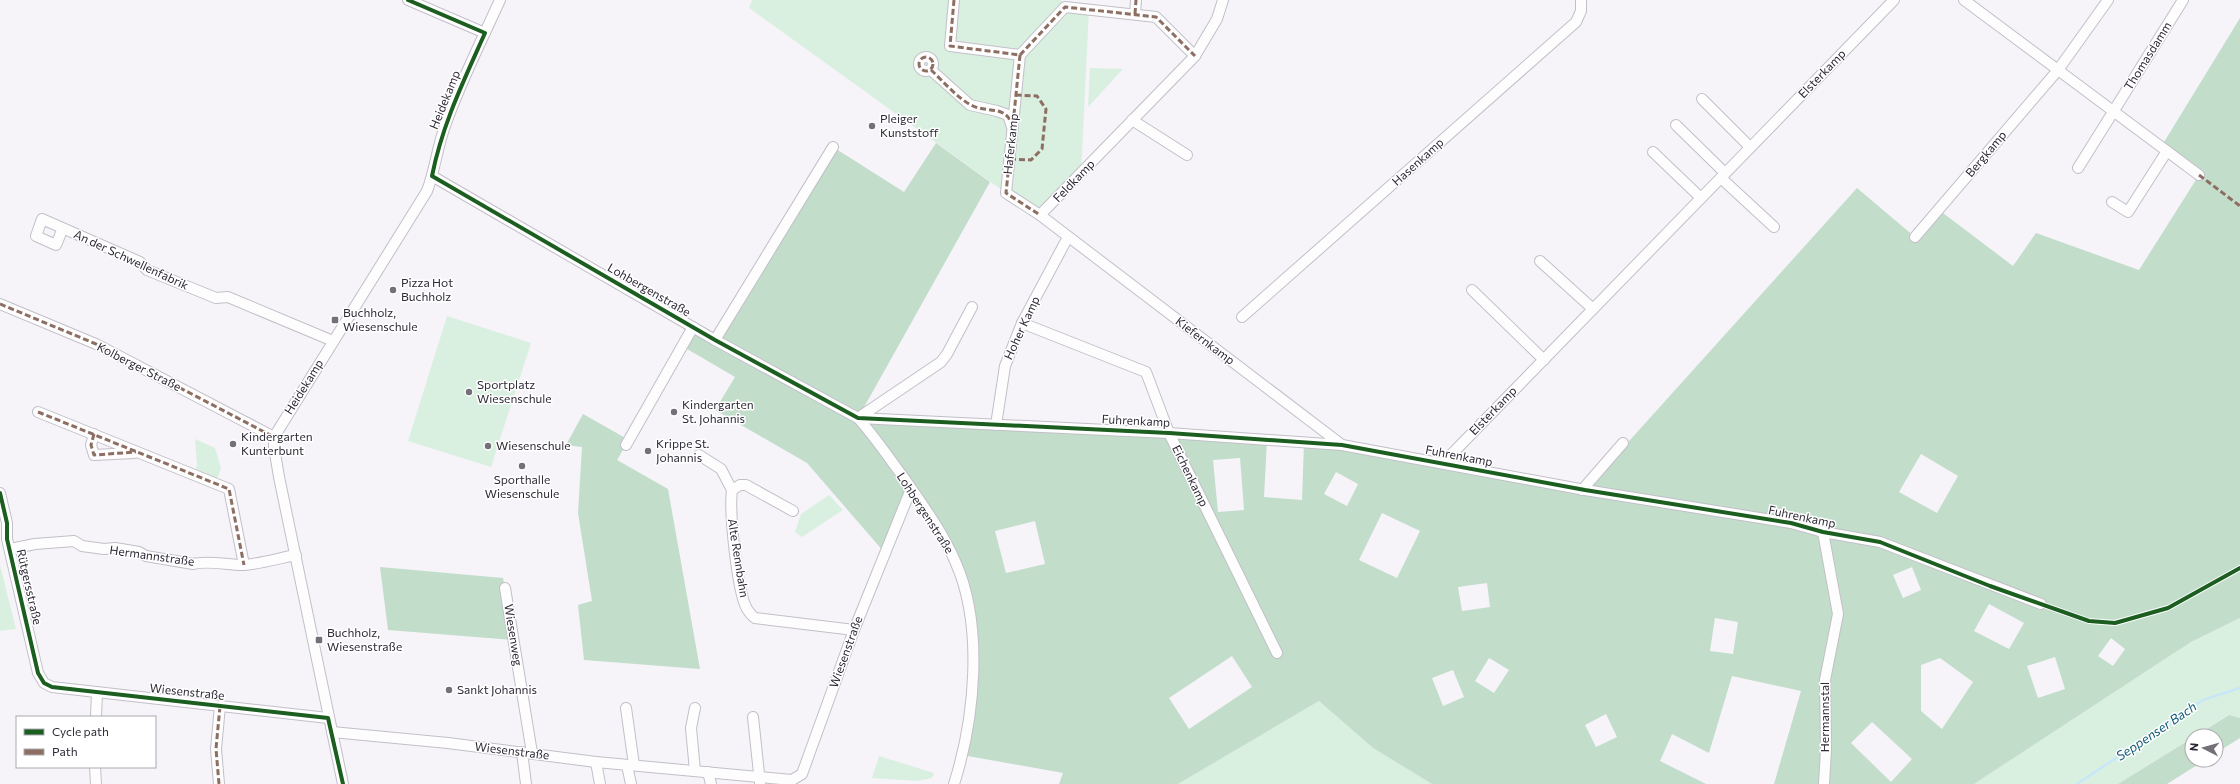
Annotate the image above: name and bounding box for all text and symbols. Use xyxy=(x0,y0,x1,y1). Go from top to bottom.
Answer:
street label: Thomasdamm xyxy=(2121,19,2174,92)
street label: Elsterkamp xyxy=(1795,46,1848,100)
street label: Heidekamp xyxy=(426,68,462,131)
place label: Pleiger Kunststoff xyxy=(880,111,939,139)
street label: Haferkamp xyxy=(1000,113,1020,175)
marker: Pleiger Kunststoff xyxy=(867,121,877,131)
street label: Bergkamp xyxy=(1962,128,2009,179)
street label: Hasenkamp xyxy=(1389,135,1446,188)
street label: Feldkamp xyxy=(1050,156,1097,204)
street label: An der Schwellenfabrik xyxy=(72,226,191,292)
street label: Lohbergenstraße xyxy=(605,260,694,319)
place label: Pizza Hot Buchholz xyxy=(401,275,453,303)
marker: Pizza Hot Buchholz xyxy=(388,285,398,295)
street label: Hoher Kamp xyxy=(1000,294,1042,362)
place label: Buchholz, Wiesenschule xyxy=(343,305,418,333)
street label: Kiefernkamp xyxy=(1173,313,1238,367)
marker: Buchholz, Wiesenschule xyxy=(330,315,340,325)
street label: Kolberger Straße xyxy=(95,339,184,393)
street label: Heidekamp xyxy=(281,356,326,416)
place label: Sportplatz Wiesenschule xyxy=(477,377,552,405)
street label: Elsterkamp xyxy=(1466,383,1519,437)
marker: Sportplatz Wiesenschule xyxy=(464,387,474,397)
place label: Kindergarten St. Johannis xyxy=(682,397,754,426)
marker: Kindergarten St. Johannis xyxy=(669,407,679,417)
street label: Fuhrenkamp xyxy=(1102,411,1171,429)
place label: Kindergarten Kunterbunt xyxy=(241,429,313,457)
place label: Krippe St. Johannis xyxy=(656,436,710,465)
place label: Wiesenschule xyxy=(496,438,571,452)
marker: Kindergarten Kunterbunt xyxy=(228,439,238,449)
marker: Wiesenschule xyxy=(483,441,493,451)
street label: Fuhrenkamp xyxy=(1424,442,1494,468)
street label: Eichenkamp xyxy=(1170,443,1212,509)
marker: Krippe St. Johannis xyxy=(643,446,653,456)
marker: Sporthalle Wiesenschule xyxy=(517,461,527,471)
street label: Lohbergenstraße xyxy=(894,469,957,556)
place label: Sporthalle Wiesenschule xyxy=(485,472,559,500)
street label: Fuhrenkamp xyxy=(1767,502,1837,530)
street label: Alte Rennbahn xyxy=(726,517,752,598)
street label: Hermannstraße xyxy=(109,542,195,568)
street label: Rütgersstraße xyxy=(14,548,45,626)
street label: Wiesenweg xyxy=(502,603,526,667)
street label: Wiesenstraße xyxy=(826,614,865,689)
place label: Buchholz, Wiesenstraße xyxy=(327,625,402,653)
marker: Buchholz, Wiesenstraße xyxy=(314,635,324,645)
street label: Wiesenstraße xyxy=(149,680,225,702)
place label: Sankt Johannis xyxy=(457,682,537,697)
street label: Hermannstal xyxy=(1817,682,1831,752)
marker: Sankt Johannis xyxy=(444,685,454,695)
water label: Seppenser Bach xyxy=(2113,698,2199,764)
legend xyxy=(16,716,156,768)
text: Cycle path xyxy=(52,724,109,738)
north arrow xyxy=(2184,728,2224,768)
street label: Wiesenstraße xyxy=(474,738,550,762)
text: N xyxy=(2187,742,2200,752)
text: Path xyxy=(52,744,78,758)

